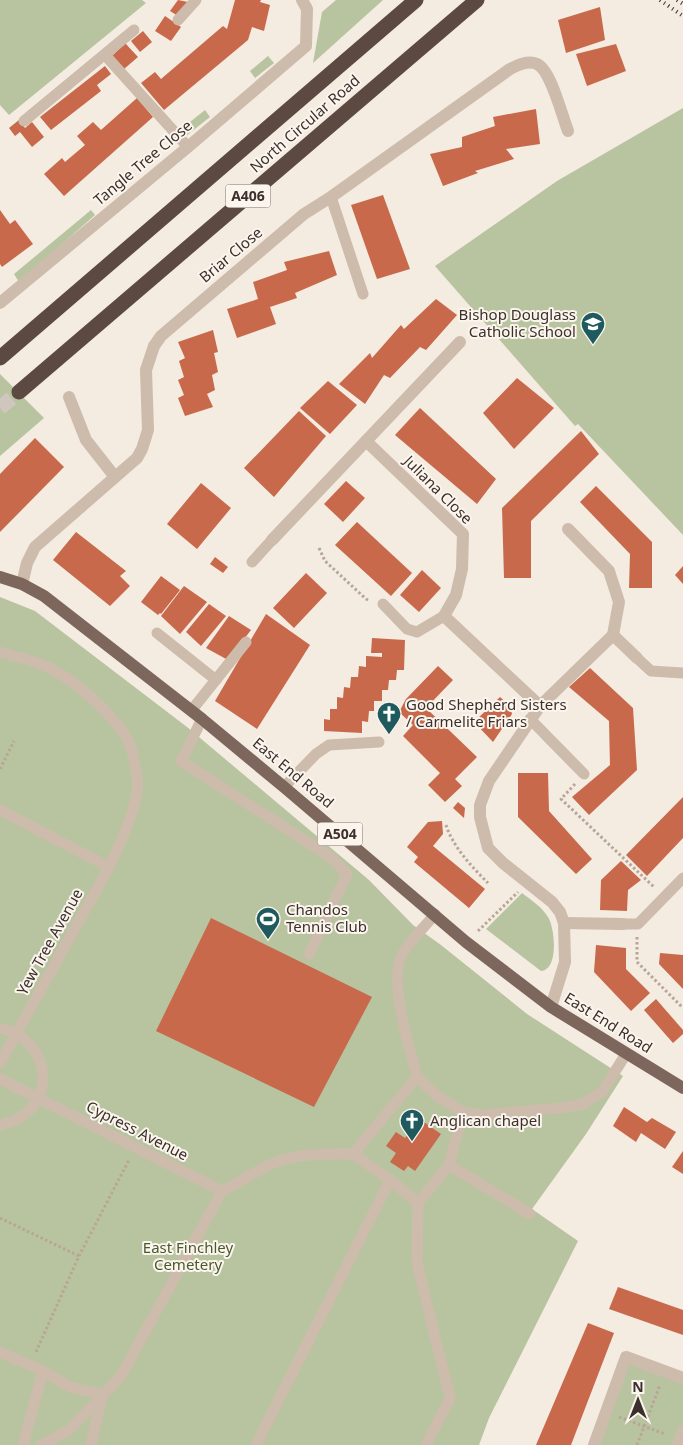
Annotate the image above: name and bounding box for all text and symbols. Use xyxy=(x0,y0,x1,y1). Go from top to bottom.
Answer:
street label: North Circular Road xyxy=(245,70,364,177)
street label: Tangle Tree Close xyxy=(89,115,196,209)
road number: A406 xyxy=(226,185,270,208)
street label: Briar Close xyxy=(195,222,266,286)
place label: Bishop Douglass Catholic School xyxy=(459,304,576,341)
school or university icon: Bishop Douglass Catholic School xyxy=(580,311,606,345)
street label: Juliana Close xyxy=(399,449,477,528)
place label: Good Shepherd Sisters / Carmelite Friars xyxy=(406,694,567,731)
church icon: Good Shepherd Sisters / Carmelite Friars xyxy=(376,701,402,735)
street label: East End Road xyxy=(249,732,338,812)
road number: A504 xyxy=(318,822,362,846)
street label: Yew Tree Avenue xyxy=(12,885,87,998)
place label: Chandos Tennis Club xyxy=(286,899,367,936)
sports icon: Chandos Tennis Club xyxy=(255,906,281,940)
street label: East End Road xyxy=(561,987,656,1057)
street label: Cypress Avenue xyxy=(83,1096,192,1164)
church icon: Anglican chapel xyxy=(399,1108,425,1142)
place label: Anglican chapel xyxy=(430,1110,541,1130)
park label: East Finchley Cemetery xyxy=(143,1237,234,1274)
north arrow xyxy=(613,1375,663,1425)
text: N xyxy=(632,1377,644,1396)

